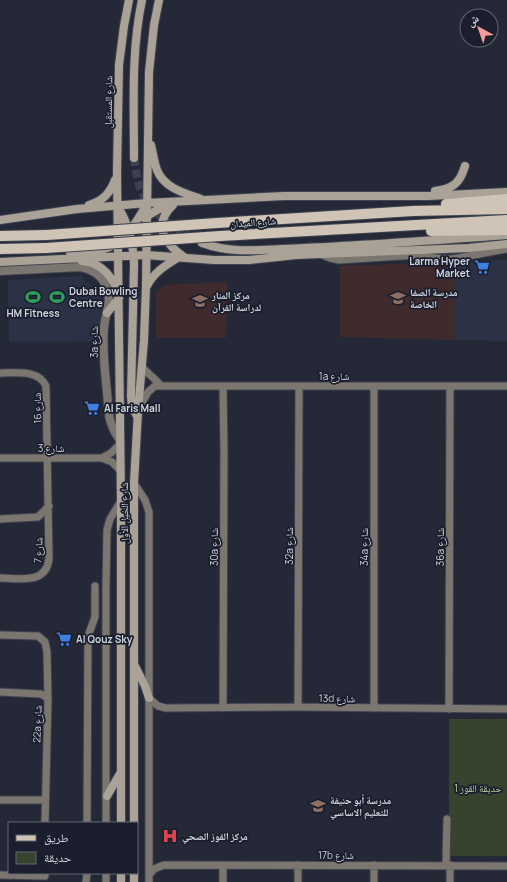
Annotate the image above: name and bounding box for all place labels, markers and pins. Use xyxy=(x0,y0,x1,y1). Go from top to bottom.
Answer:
place label: Larma Hyper Market xyxy=(409,254,470,280)
supermarket icon: Larma Hyper Market xyxy=(473,258,491,276)
place label: Dubai Bowling Centre xyxy=(69,284,137,310)
place label: مدرسة الصفا الخاصة xyxy=(410,285,458,311)
sports icon: HM Fitness xyxy=(24,288,42,306)
sports icon: Dubai Bowling Centre xyxy=(48,288,66,306)
place label: مركز المنار لدراسة القرآن xyxy=(211,288,261,314)
school or university icon: مدرسة الصفا الخاصة xyxy=(389,289,407,307)
school or university icon: مركز المنار لدراسة القرآن xyxy=(191,292,209,310)
place label: HM Fitness xyxy=(6,306,60,320)
supermarket icon: Al Faris Mall xyxy=(83,399,101,417)
place label: Al Faris Mall xyxy=(104,401,160,415)
supermarket icon: Al Qouz Sky xyxy=(55,630,73,648)
place label: Al Qouz Sky xyxy=(76,632,133,646)
place label: مدرسة أبو حنيفة للتعليم الاساسي xyxy=(330,793,392,820)
school or university icon: مدرسة أبو حنيفة للتعليم الاساسي xyxy=(309,797,327,815)
hospital icon: مركز القوز الصحي xyxy=(161,827,179,845)
place label: مركز القوز الصحي xyxy=(182,829,248,844)

